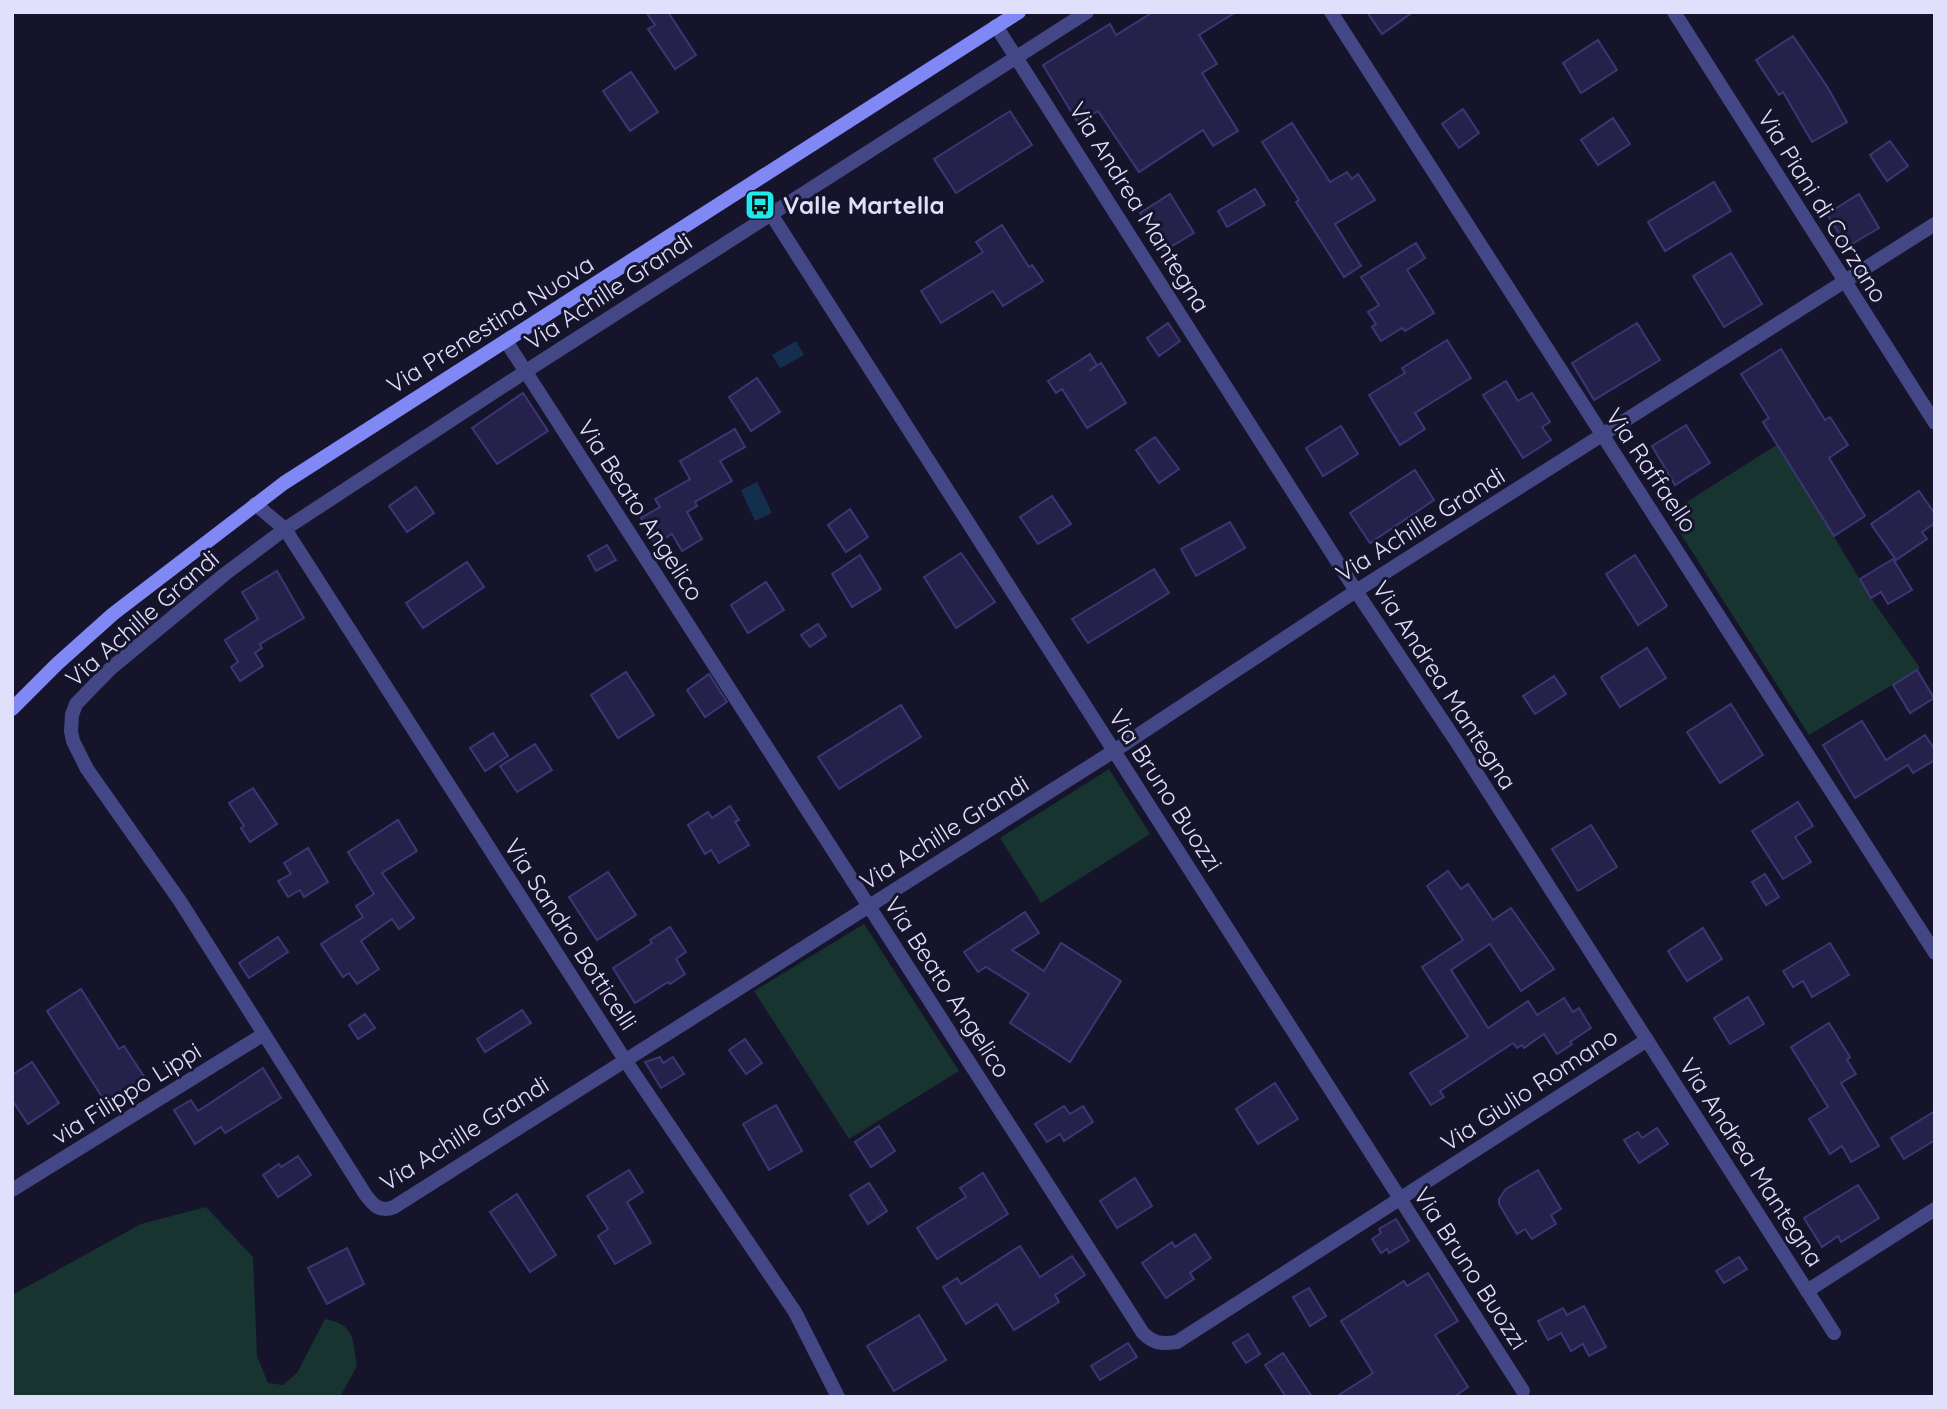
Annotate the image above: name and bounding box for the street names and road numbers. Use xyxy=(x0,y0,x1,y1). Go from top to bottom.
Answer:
street label: Via Andrea Mantegna xyxy=(1063,96,1217,318)
street label: Via Piani di Corzano xyxy=(1752,104,1894,308)
street label: Via Achille Grandi xyxy=(519,226,697,356)
street label: Via Prenestina Nuova xyxy=(381,248,599,400)
street label: Via Raffaello xyxy=(1599,402,1705,538)
street label: Via Beato Angelico xyxy=(571,414,711,606)
street label: Via Achille Grandi xyxy=(1330,460,1510,588)
street label: Via Achille Grandi xyxy=(59,543,225,693)
street label: Via Andrea Mantegna xyxy=(1366,575,1524,795)
street label: Via Bruno Buozzi xyxy=(1102,703,1230,877)
street label: Via Achille Grandi xyxy=(854,768,1034,896)
street label: Via Sandro Botticelli xyxy=(498,833,644,1035)
street label: Via Beato Angelico xyxy=(878,891,1018,1083)
street label: Via Giulio Romano xyxy=(1435,1021,1623,1157)
street label: via Filippo Lippi xyxy=(46,1035,206,1151)
street label: Via Andrea Mantegna xyxy=(1673,1052,1831,1272)
street label: Via Achille Grandi xyxy=(374,1069,554,1197)
street label: Via Bruno Buozzi xyxy=(1407,1181,1535,1355)

